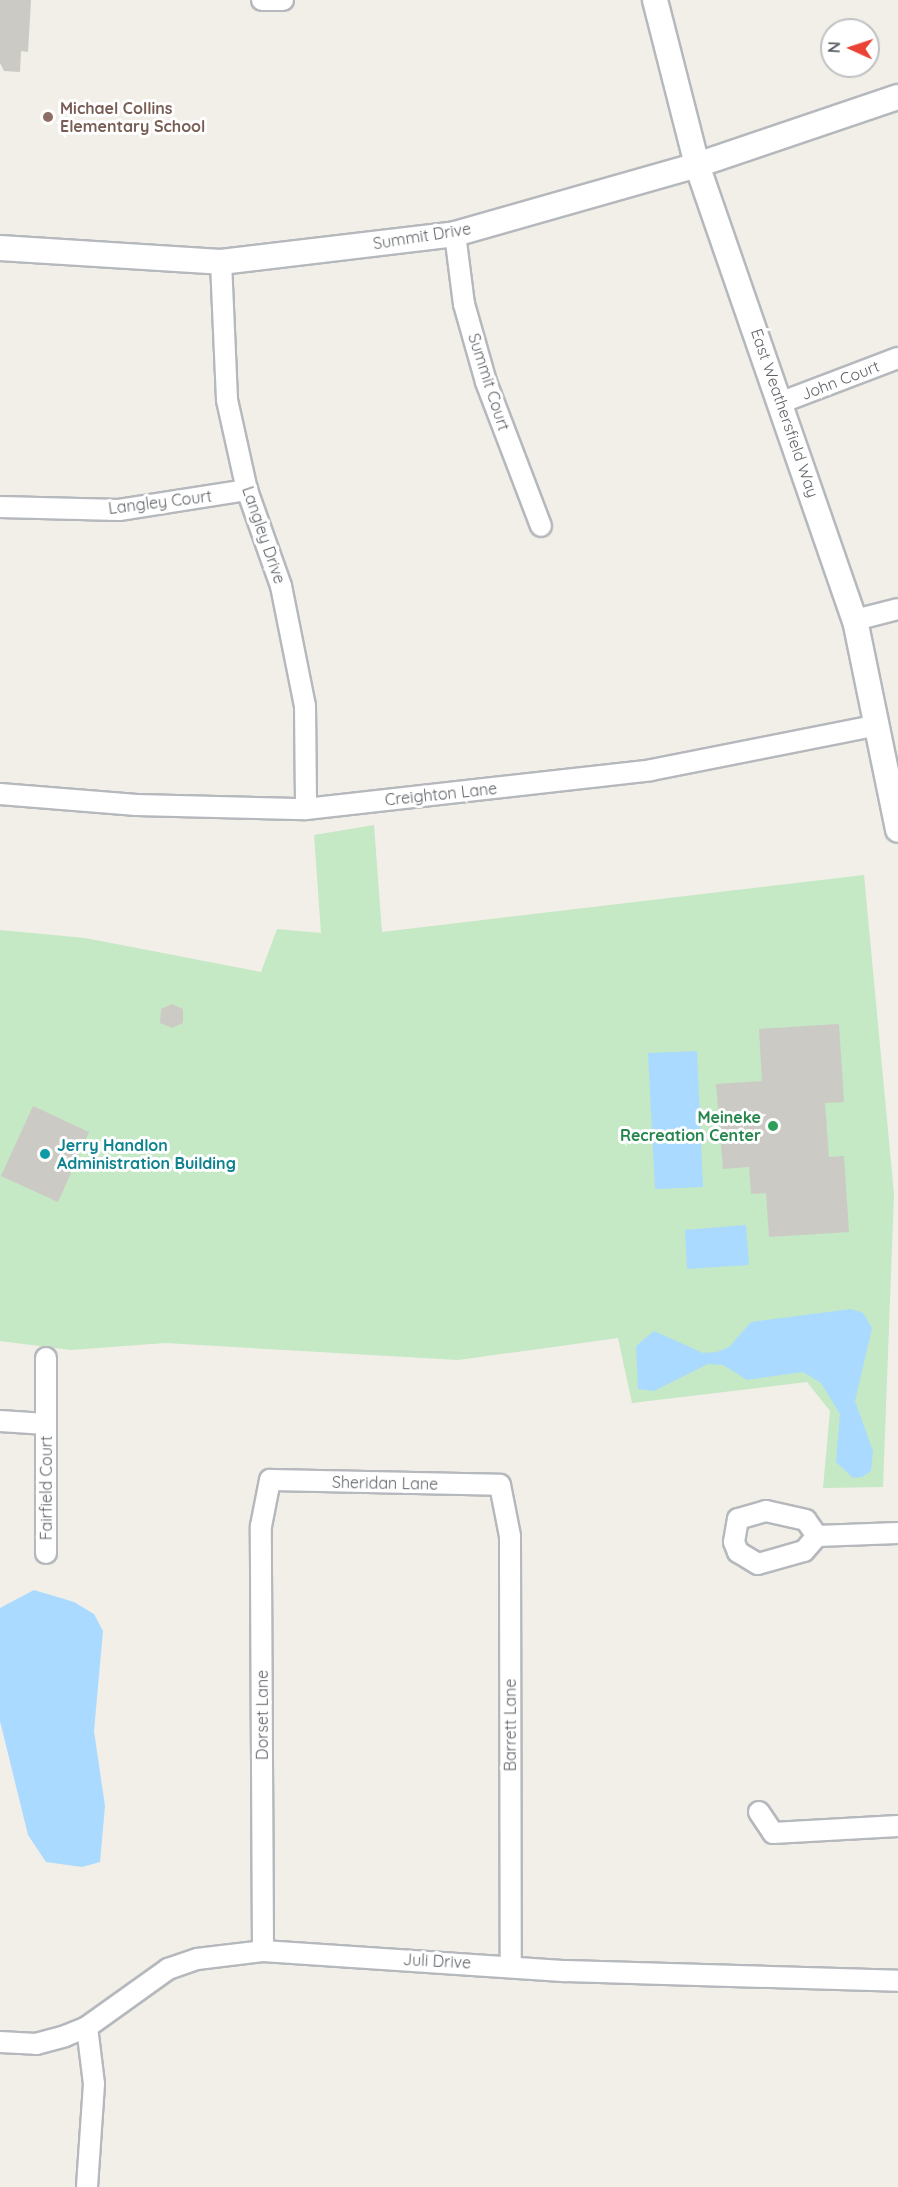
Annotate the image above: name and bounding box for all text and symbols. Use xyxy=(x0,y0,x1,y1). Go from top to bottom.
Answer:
north arrow xyxy=(820,18,880,78)
text: N xyxy=(824,41,844,54)
place label: Michael Collins Elementary School xyxy=(60,98,205,136)
marker: Michael Collins Elementary School xyxy=(41,110,55,124)
street label: Summit Drive xyxy=(372,219,472,253)
street label: East Weathersfield Way xyxy=(747,326,823,500)
street label: Summit Court xyxy=(464,331,514,433)
street label: John Court xyxy=(798,356,882,404)
street label: Langley Drive xyxy=(238,484,290,586)
street label: Langley Court xyxy=(107,486,213,518)
street label: Creighton Lane xyxy=(384,779,498,809)
place label: Meineke Recreation Center xyxy=(620,1107,761,1145)
marker: Meineke Recreation Center xyxy=(766,1119,780,1133)
place label: Jerry Handlon Administration Building xyxy=(57,1135,236,1173)
marker: Jerry Handlon Administration Building xyxy=(38,1147,52,1161)
street label: Fairfield Court xyxy=(36,1436,56,1540)
street label: Sheridan Lane xyxy=(332,1472,438,1494)
street label: Dorset Lane xyxy=(252,1670,272,1760)
street label: Barrett Lane xyxy=(500,1679,520,1771)
street label: Juli Drive xyxy=(402,1950,472,1972)

